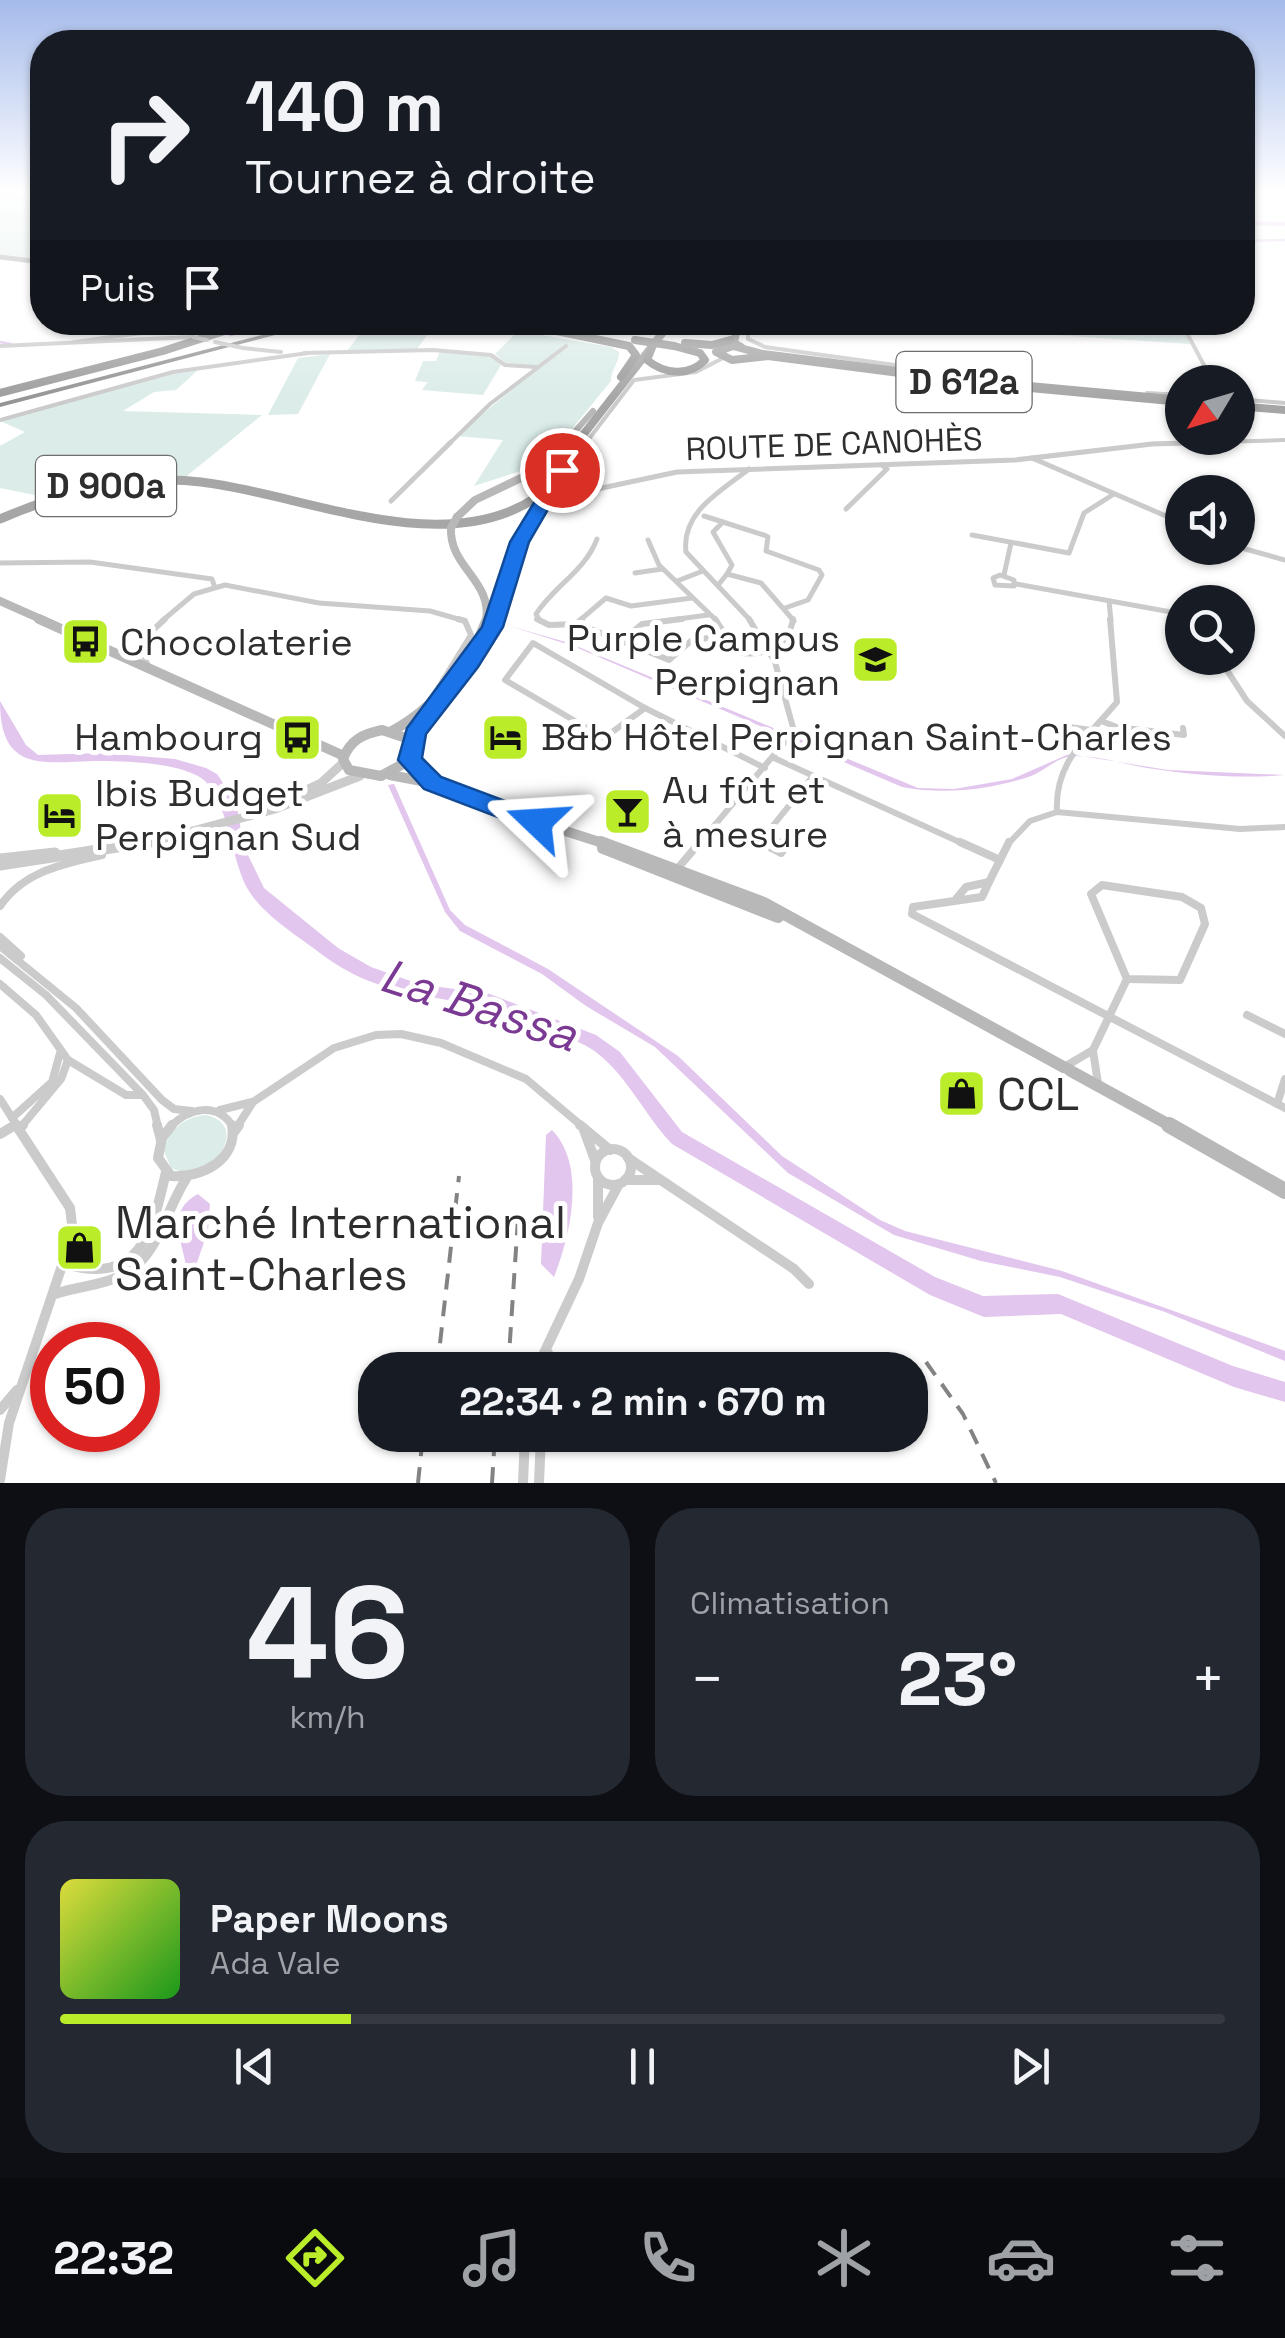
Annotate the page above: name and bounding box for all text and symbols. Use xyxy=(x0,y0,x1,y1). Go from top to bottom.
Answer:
text: 140 m xyxy=(245,62,444,151)
icon: right xyxy=(80,70,210,200)
text: Tournez à droite xyxy=(245,149,596,206)
icon: arrive xyxy=(175,260,230,315)
text: Puis xyxy=(80,264,155,312)
road number: D 612a xyxy=(896,352,1032,412)
north arrow xyxy=(1165,365,1255,455)
map controls xyxy=(1165,365,1255,675)
street label: ROUTE DE CANOHÈS xyxy=(685,419,983,469)
pin xyxy=(520,428,605,513)
icon: arrive xyxy=(535,443,590,498)
road number: D 900a xyxy=(36,456,176,516)
button: sound xyxy=(1165,475,1255,565)
button: search xyxy=(1165,585,1255,675)
place label: Purple Campus Perpignan xyxy=(567,614,840,706)
bus stop icon: Chocolaterie xyxy=(59,616,111,668)
place label: Chocolaterie xyxy=(120,618,353,666)
school or university icon: Purple Campus Perpignan xyxy=(849,634,901,686)
bus stop icon: Hambourg xyxy=(272,711,324,763)
hotel icon: B&b Hôtel Perpignan Saint-Charles xyxy=(480,711,532,763)
place label: Hambourg xyxy=(74,713,263,761)
place label: B&b Hôtel Perpignan Saint-Charles xyxy=(541,713,1172,761)
place label: Au fût et à mesure xyxy=(662,766,828,858)
place label: Ibis Budget Perpignan Sud xyxy=(95,769,361,861)
position arrow xyxy=(485,770,589,874)
bar icon: Au fût et à mesure xyxy=(601,786,653,838)
hotel icon: Ibis Budget Perpignan Sud xyxy=(34,789,86,841)
water label: La Bassa xyxy=(373,945,585,1066)
place label: CCL xyxy=(997,1066,1079,1123)
shop icon: CCL xyxy=(936,1068,988,1120)
place label: Marché International Saint-Charles xyxy=(115,1194,566,1303)
shop icon: Marché International Saint-Charles xyxy=(54,1222,106,1274)
speed limit sign: 50 xyxy=(30,1322,160,1452)
text: 22:34 · 2 min · 670 m xyxy=(459,1378,827,1426)
text: 46 xyxy=(246,1549,409,1715)
text: Climatisation xyxy=(690,1583,890,1623)
text: 23° xyxy=(898,1631,1017,1727)
text: − xyxy=(690,1644,724,1714)
text: + xyxy=(1191,1644,1225,1714)
text: km/h xyxy=(289,1697,366,1737)
text: Paper Moons xyxy=(210,1895,449,1943)
text: Ada Vale xyxy=(210,1943,341,1983)
icon: previous xyxy=(227,2039,282,2094)
icon: pause xyxy=(615,2039,670,2094)
icon: next xyxy=(1003,2039,1058,2094)
icon: directions xyxy=(280,2223,350,2293)
icon: music xyxy=(457,2223,527,2293)
icon: phone xyxy=(633,2223,703,2293)
icon: climate xyxy=(809,2223,879,2293)
icon: car xyxy=(986,2223,1056,2293)
icon: filters xyxy=(1162,2223,1232,2293)
text: 22:32 xyxy=(53,2230,174,2287)

